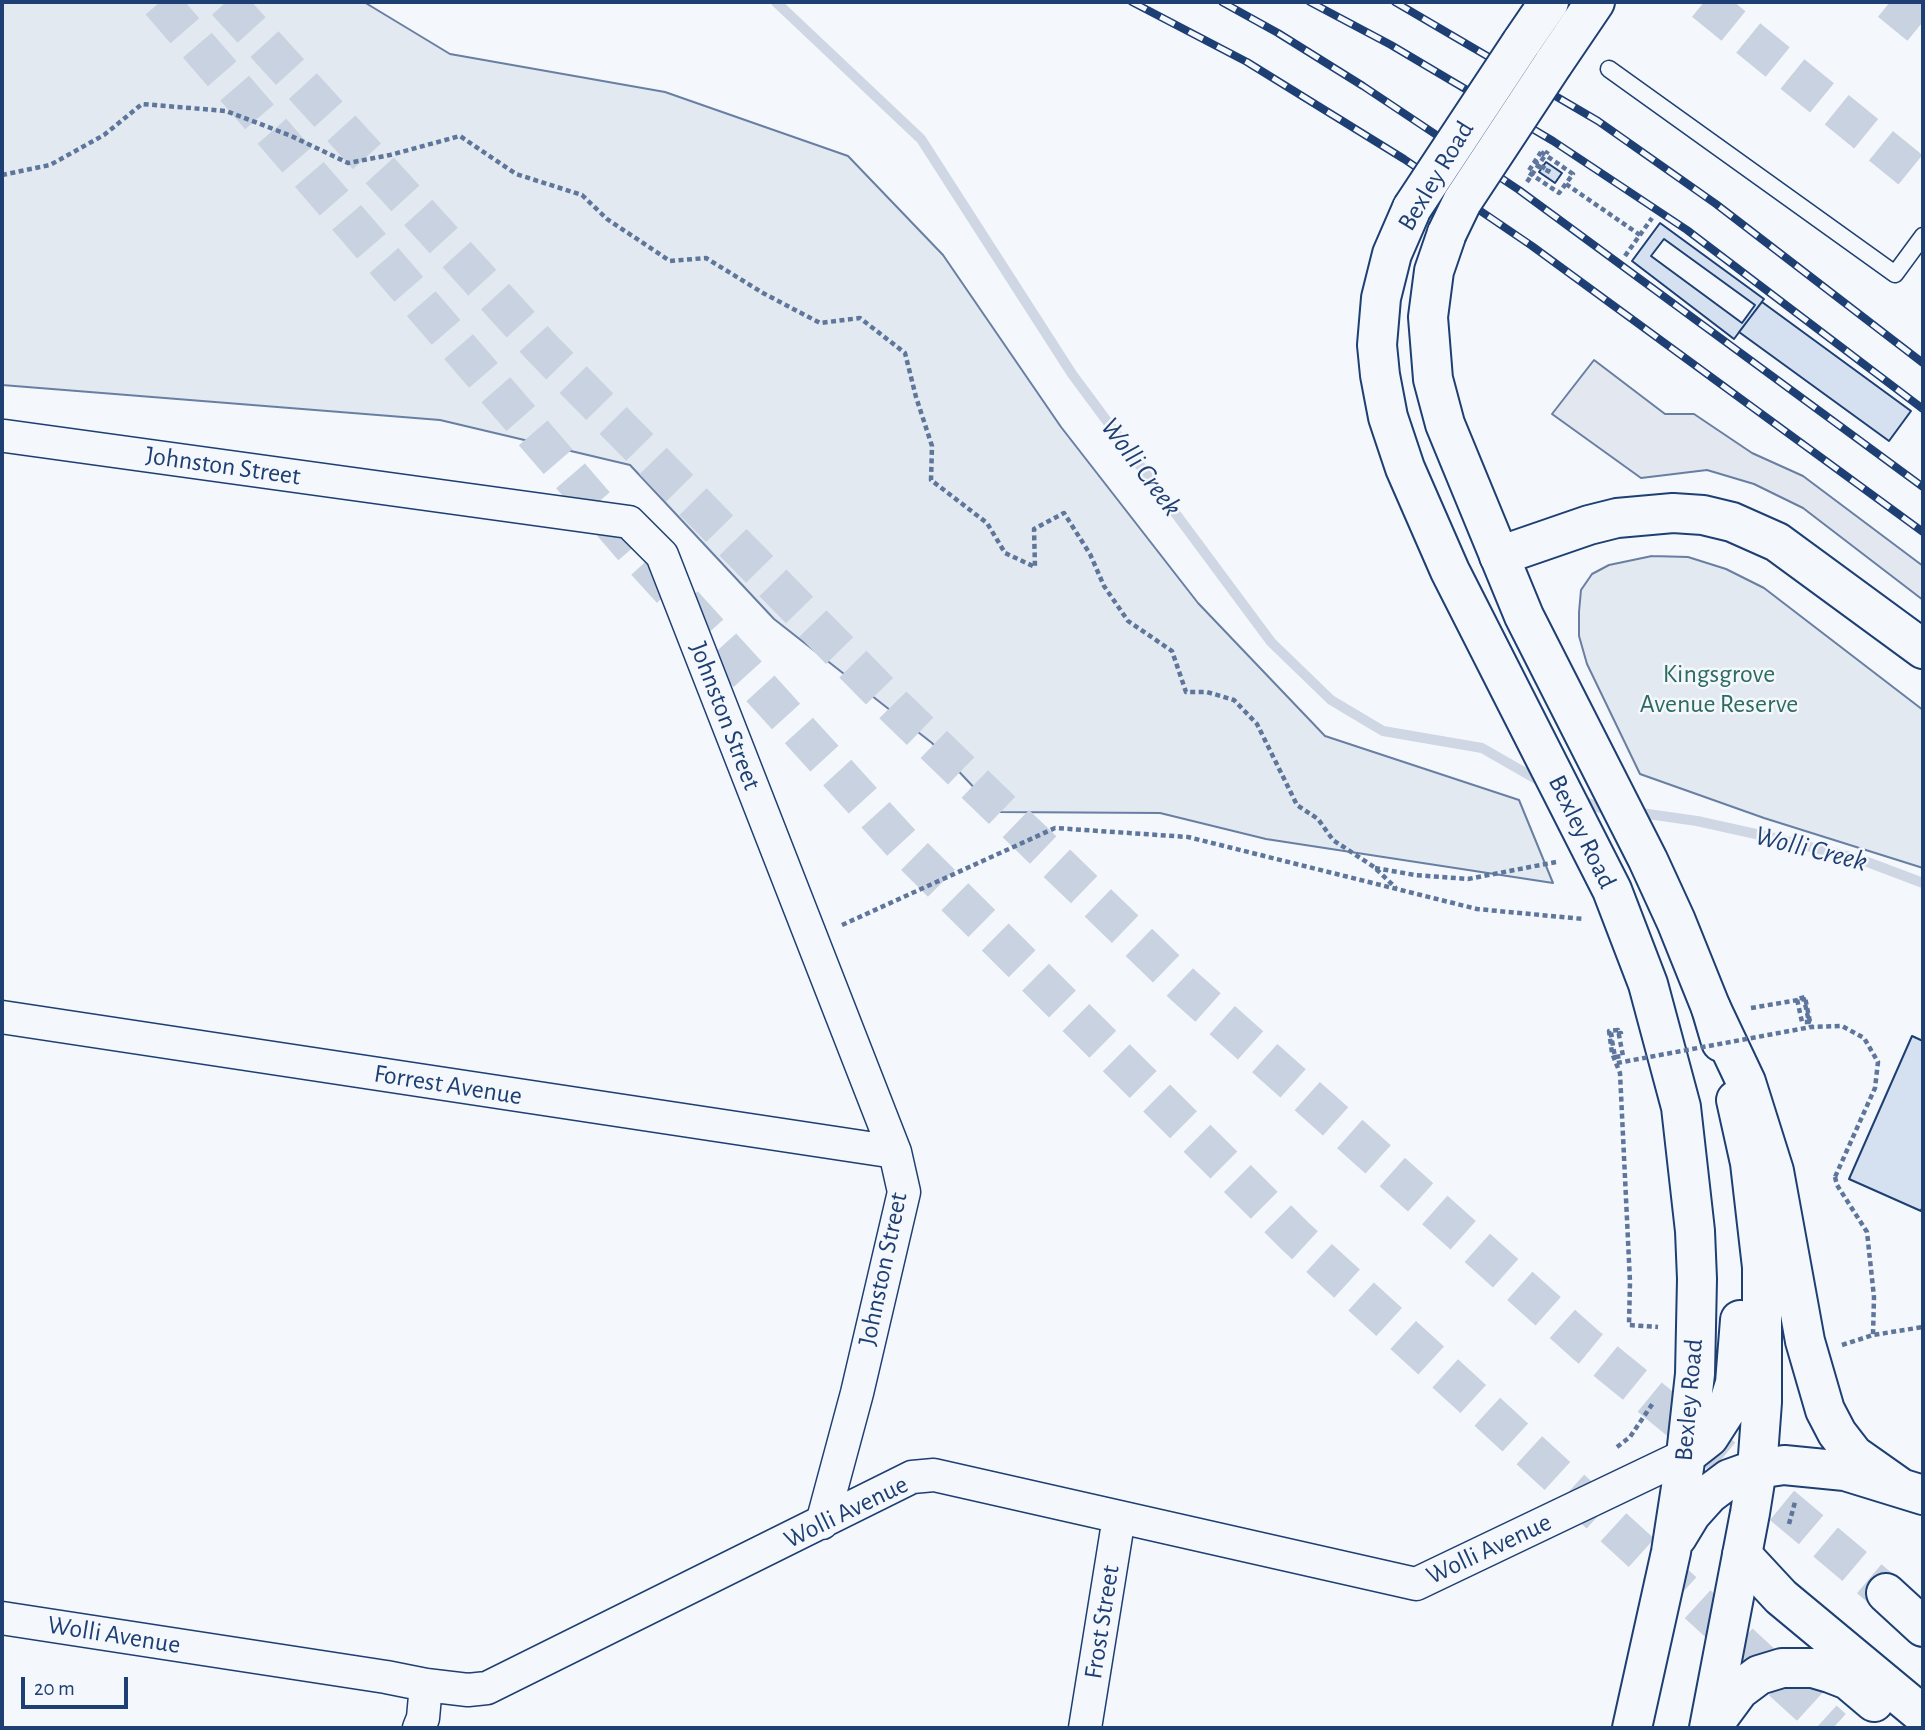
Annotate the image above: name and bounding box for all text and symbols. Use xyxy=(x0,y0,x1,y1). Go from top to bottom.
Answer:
street label: Bexley Road xyxy=(1391,115,1481,237)
water label: Wolli Creek xyxy=(1093,411,1189,523)
street label: Johnston Street xyxy=(144,440,302,492)
street label: Johnston Street xyxy=(682,638,768,794)
park label: Kingsgrove Avenue Reserve xyxy=(1640,658,1798,720)
street label: Bexley Road xyxy=(1541,770,1623,894)
water label: Wolli Creek xyxy=(1751,819,1871,879)
street label: Forrest Avenue xyxy=(372,1058,524,1112)
street label: Johnston Street xyxy=(852,1189,914,1349)
street label: Bexley Road xyxy=(1668,1338,1710,1462)
street label: Wolli Avenue xyxy=(779,1469,913,1555)
street label: Wolli Avenue xyxy=(1422,1507,1556,1591)
street label: Frost Street xyxy=(1078,1563,1126,1681)
street label: Wolli Avenue xyxy=(45,1609,183,1661)
scale bar xyxy=(24,1664,131,1708)
text: 20 m xyxy=(34,1678,75,1699)

